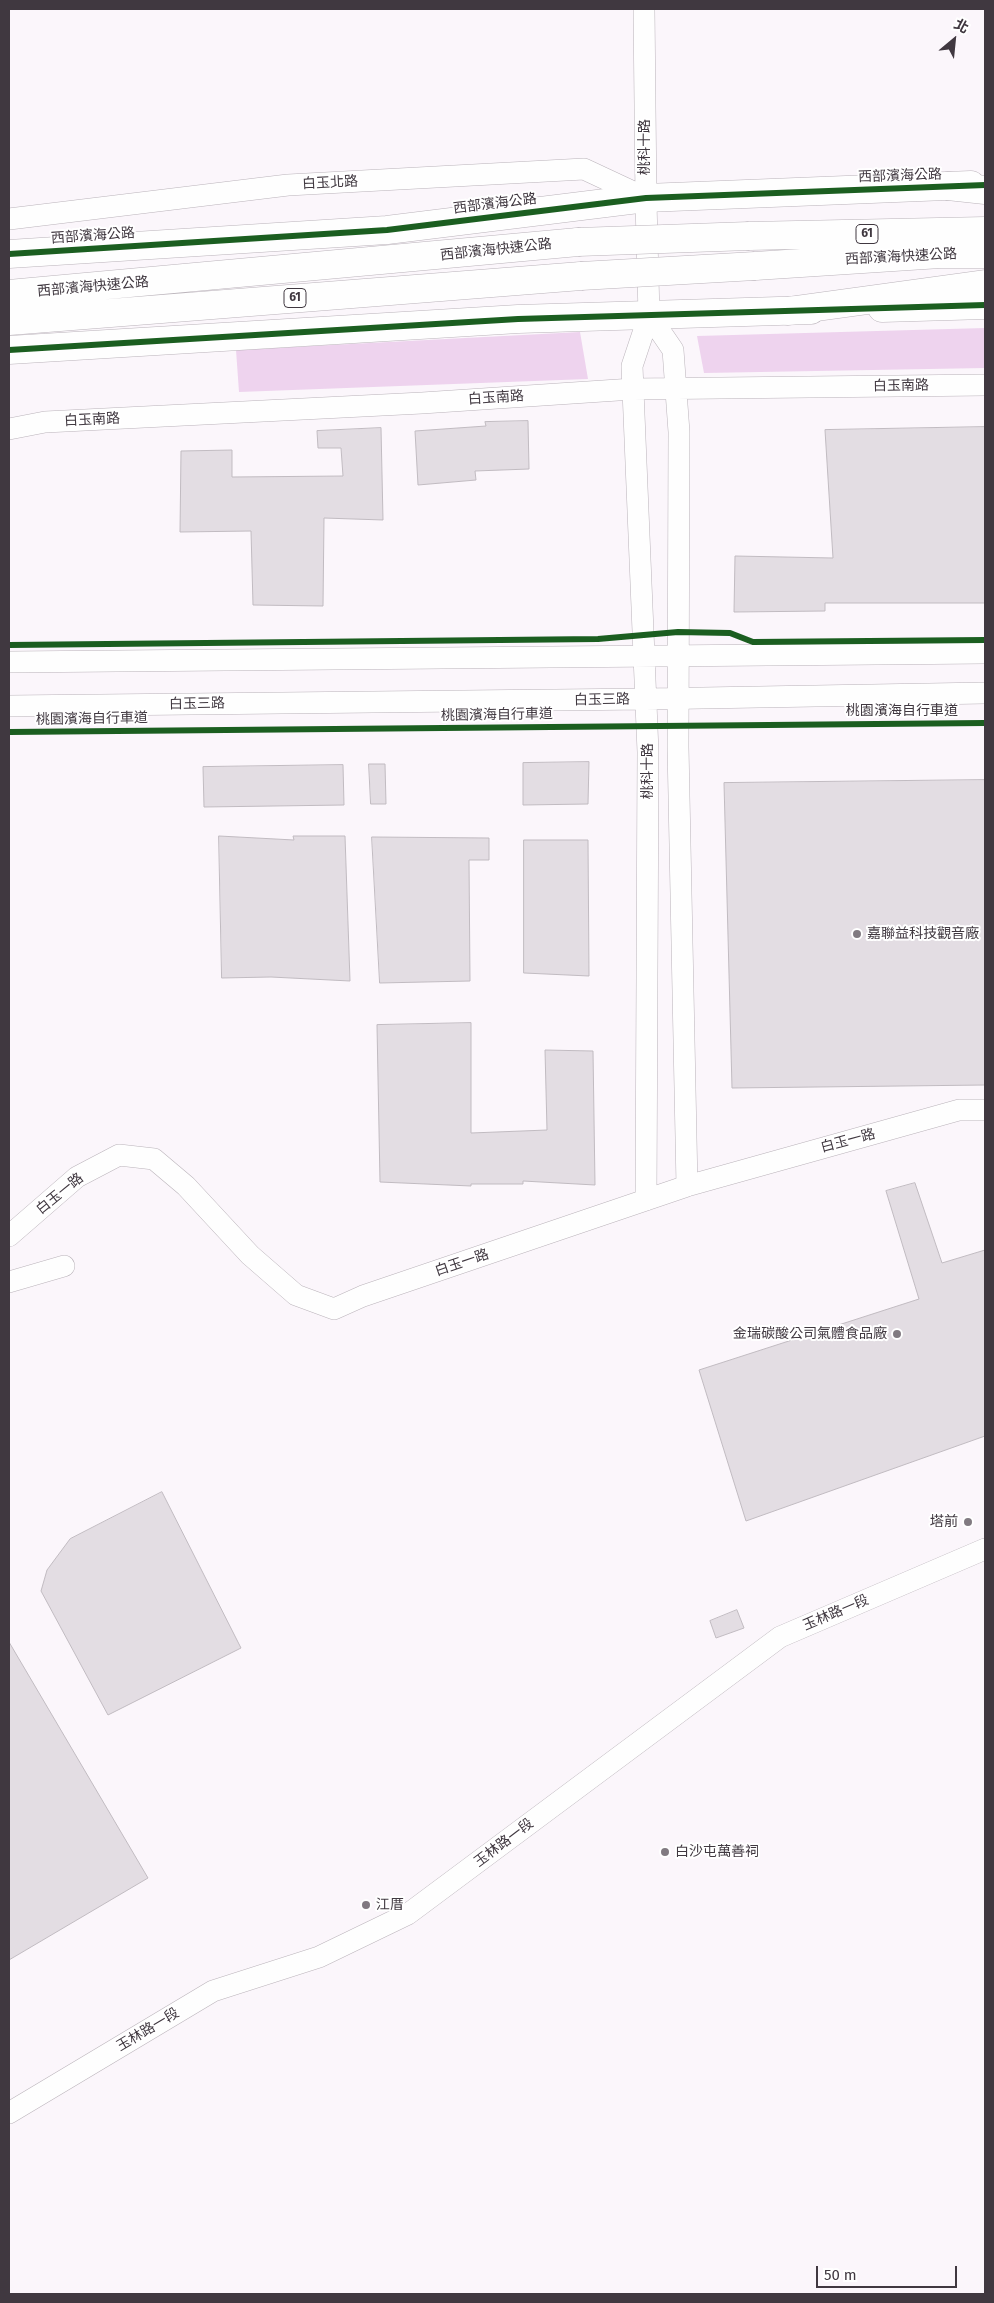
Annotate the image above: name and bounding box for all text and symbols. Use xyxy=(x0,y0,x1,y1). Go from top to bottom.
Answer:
north arrow xyxy=(929,15,979,65)
text: 北 xyxy=(951,16,971,37)
street label: 桃科十路 xyxy=(637,119,653,175)
street label: 西部濱海公路 xyxy=(858,166,942,186)
street label: 白玉北路 xyxy=(302,173,358,193)
street label: 西部濱海公路 xyxy=(452,191,538,217)
road number: 61 xyxy=(856,224,878,243)
street label: 西部濱海公路 xyxy=(51,225,135,247)
street label: 西部濱海快速公路 xyxy=(439,236,553,264)
street label: 西部濱海快速公路 xyxy=(845,246,957,268)
street label: 西部濱海快速公路 xyxy=(36,274,150,300)
road number: 61 xyxy=(284,288,306,308)
street label: 白玉南路 xyxy=(873,377,929,395)
street label: 白玉南路 xyxy=(467,388,525,408)
street label: 白玉南路 xyxy=(64,410,120,430)
street label: 白玉三路 xyxy=(574,691,630,709)
street label: 白玉三路 xyxy=(169,695,225,713)
street label: 桃園濱海自行車道 xyxy=(846,703,958,719)
street label: 桃園濱海自行車道 xyxy=(441,706,553,724)
street label: 桃園濱海自行車道 xyxy=(36,710,148,728)
street label: 桃科十路 xyxy=(640,743,656,799)
place label: 嘉聯益科技觀音廠 xyxy=(867,926,979,942)
marker: 嘉聯益科技觀音廠 xyxy=(851,928,863,940)
street label: 白玉一路 xyxy=(819,1126,877,1156)
street label: 白玉一路 xyxy=(33,1170,87,1218)
street label: 白玉一路 xyxy=(433,1246,491,1280)
place label: 金瑞碳酸公司氣體食品廠 xyxy=(733,1326,887,1342)
marker: 金瑞碳酸公司氣體食品廠 xyxy=(891,1328,903,1340)
place label: 塔前 xyxy=(930,1514,958,1530)
marker: 塔前 xyxy=(962,1516,974,1528)
street label: 玉林路一段 xyxy=(801,1592,871,1634)
street label: 玉林路一段 xyxy=(471,1815,537,1871)
place label: 白沙屯萬善祠 xyxy=(675,1844,759,1860)
marker: 白沙屯萬善祠 xyxy=(659,1846,671,1858)
place label: 江厝 xyxy=(376,1897,404,1913)
marker: 江厝 xyxy=(360,1899,372,1911)
street label: 玉林路一段 xyxy=(114,2005,182,2055)
scale bar xyxy=(819,2256,960,2288)
text: 50 m xyxy=(824,2266,857,2284)

